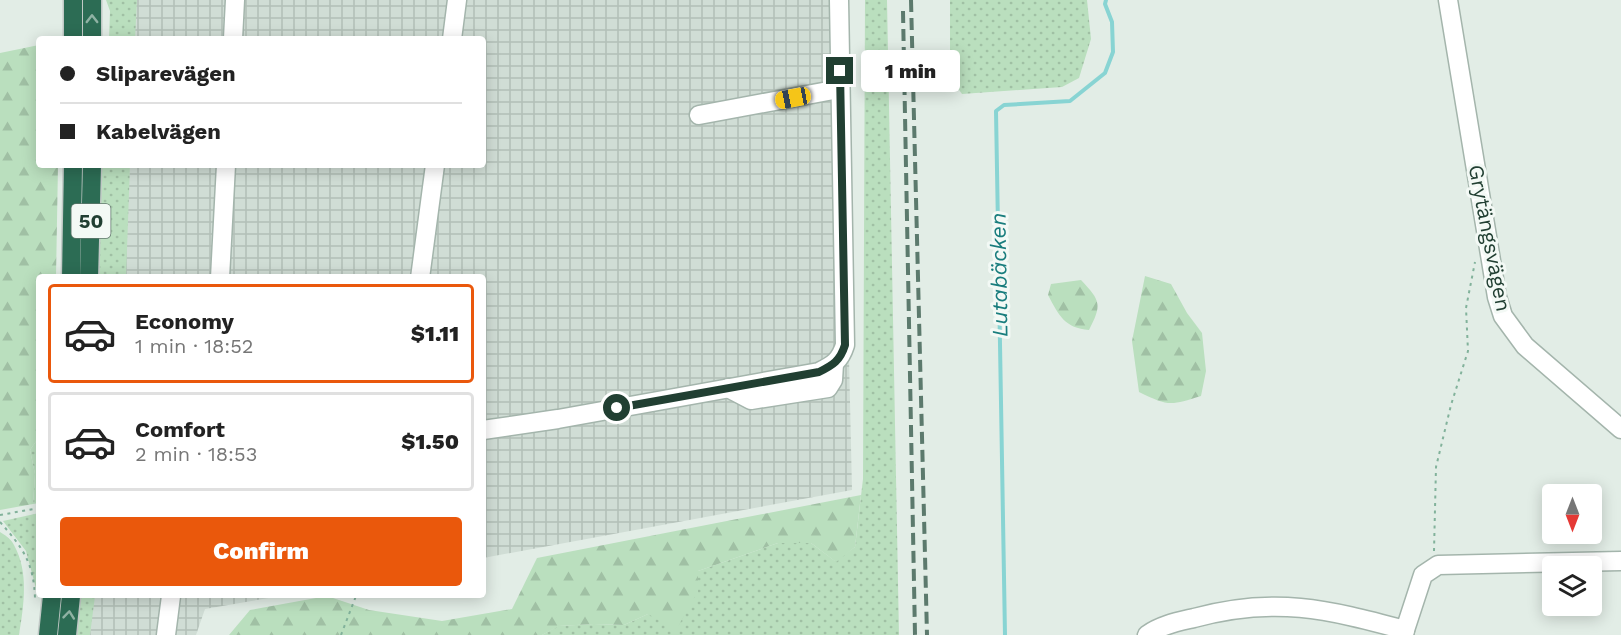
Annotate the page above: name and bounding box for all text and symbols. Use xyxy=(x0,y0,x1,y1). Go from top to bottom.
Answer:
one-way arrow xyxy=(86,15,98,24)
callout: 1 min xyxy=(861,50,960,92)
route end xyxy=(826,57,853,84)
text: 1 min xyxy=(885,59,936,83)
text: Sliparevägen xyxy=(96,61,236,86)
car xyxy=(774,86,812,110)
text: Kabelvägen xyxy=(96,119,221,144)
street label: Grytängsvägen xyxy=(1464,162,1516,314)
road number: 50 xyxy=(72,204,110,238)
water label: Lutabäcken xyxy=(985,213,1013,337)
icon: car xyxy=(63,307,117,361)
text: Economy xyxy=(135,309,234,334)
text: $1.11 xyxy=(411,321,459,346)
text: 1 min · 18:52 xyxy=(135,334,253,358)
route start xyxy=(603,394,630,421)
icon: car xyxy=(63,415,117,469)
text: Comfort xyxy=(135,417,225,442)
text: $1.50 xyxy=(401,429,459,454)
text: 2 min · 18:53 xyxy=(135,442,257,466)
north arrow xyxy=(1542,484,1602,544)
map controls xyxy=(1542,484,1602,616)
button: Confirm xyxy=(60,517,462,586)
button: layers xyxy=(1542,556,1602,616)
one-way arrow xyxy=(62,611,75,620)

